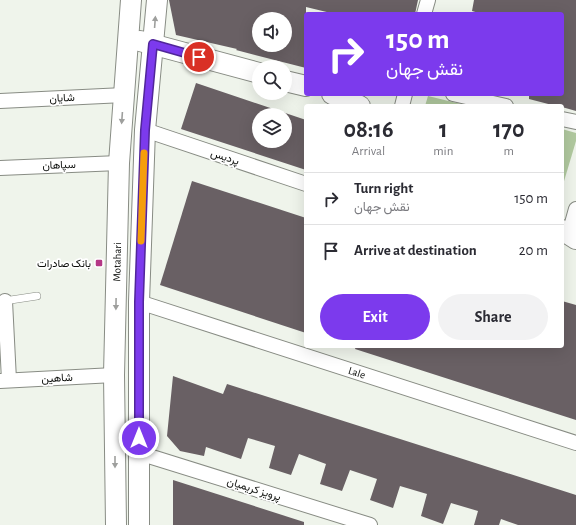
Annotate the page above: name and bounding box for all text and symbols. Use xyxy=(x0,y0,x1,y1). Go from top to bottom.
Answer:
map controls xyxy=(252,12,292,148)
button: sound xyxy=(252,12,292,52)
one-way arrow xyxy=(152,16,159,28)
text: 150 m xyxy=(386,26,450,54)
icon: right xyxy=(320,28,372,80)
pin xyxy=(182,40,216,74)
icon: arrive xyxy=(188,46,210,68)
button: search xyxy=(252,60,292,100)
text: نقش جهان xyxy=(386,61,463,79)
street label: شایان xyxy=(49,92,75,105)
button: layers xyxy=(252,108,292,148)
one-way arrow xyxy=(118,112,125,124)
text: 08:16 xyxy=(344,118,394,142)
text: 1 xyxy=(439,118,448,142)
text: 170 xyxy=(493,118,524,142)
text: Arrival xyxy=(352,145,385,158)
text: min xyxy=(433,145,453,158)
text: m xyxy=(503,145,514,158)
street label: پردیس xyxy=(209,147,241,169)
street label: سپاهان xyxy=(42,159,76,173)
text: Turn right xyxy=(354,181,413,196)
icon: right xyxy=(320,188,342,210)
text: 150 m xyxy=(514,191,548,206)
text: نقش جهان xyxy=(354,201,410,214)
icon: arrive xyxy=(320,240,342,262)
street label: Motahari xyxy=(111,242,123,282)
text: Arrive at destination xyxy=(354,243,477,258)
text: 20 m xyxy=(519,243,548,258)
place label: بانک صادرات xyxy=(37,258,91,270)
marker: بانک صادرات xyxy=(94,258,104,268)
button: Exit xyxy=(320,294,430,340)
button: Share xyxy=(438,294,548,340)
one-way arrow xyxy=(113,298,119,311)
street label: Lale xyxy=(347,364,367,380)
street label: شاهین xyxy=(41,372,73,385)
position arrow xyxy=(118,417,160,459)
one-way arrow xyxy=(112,456,118,469)
street label: پرویز کریمیان xyxy=(225,476,282,504)

